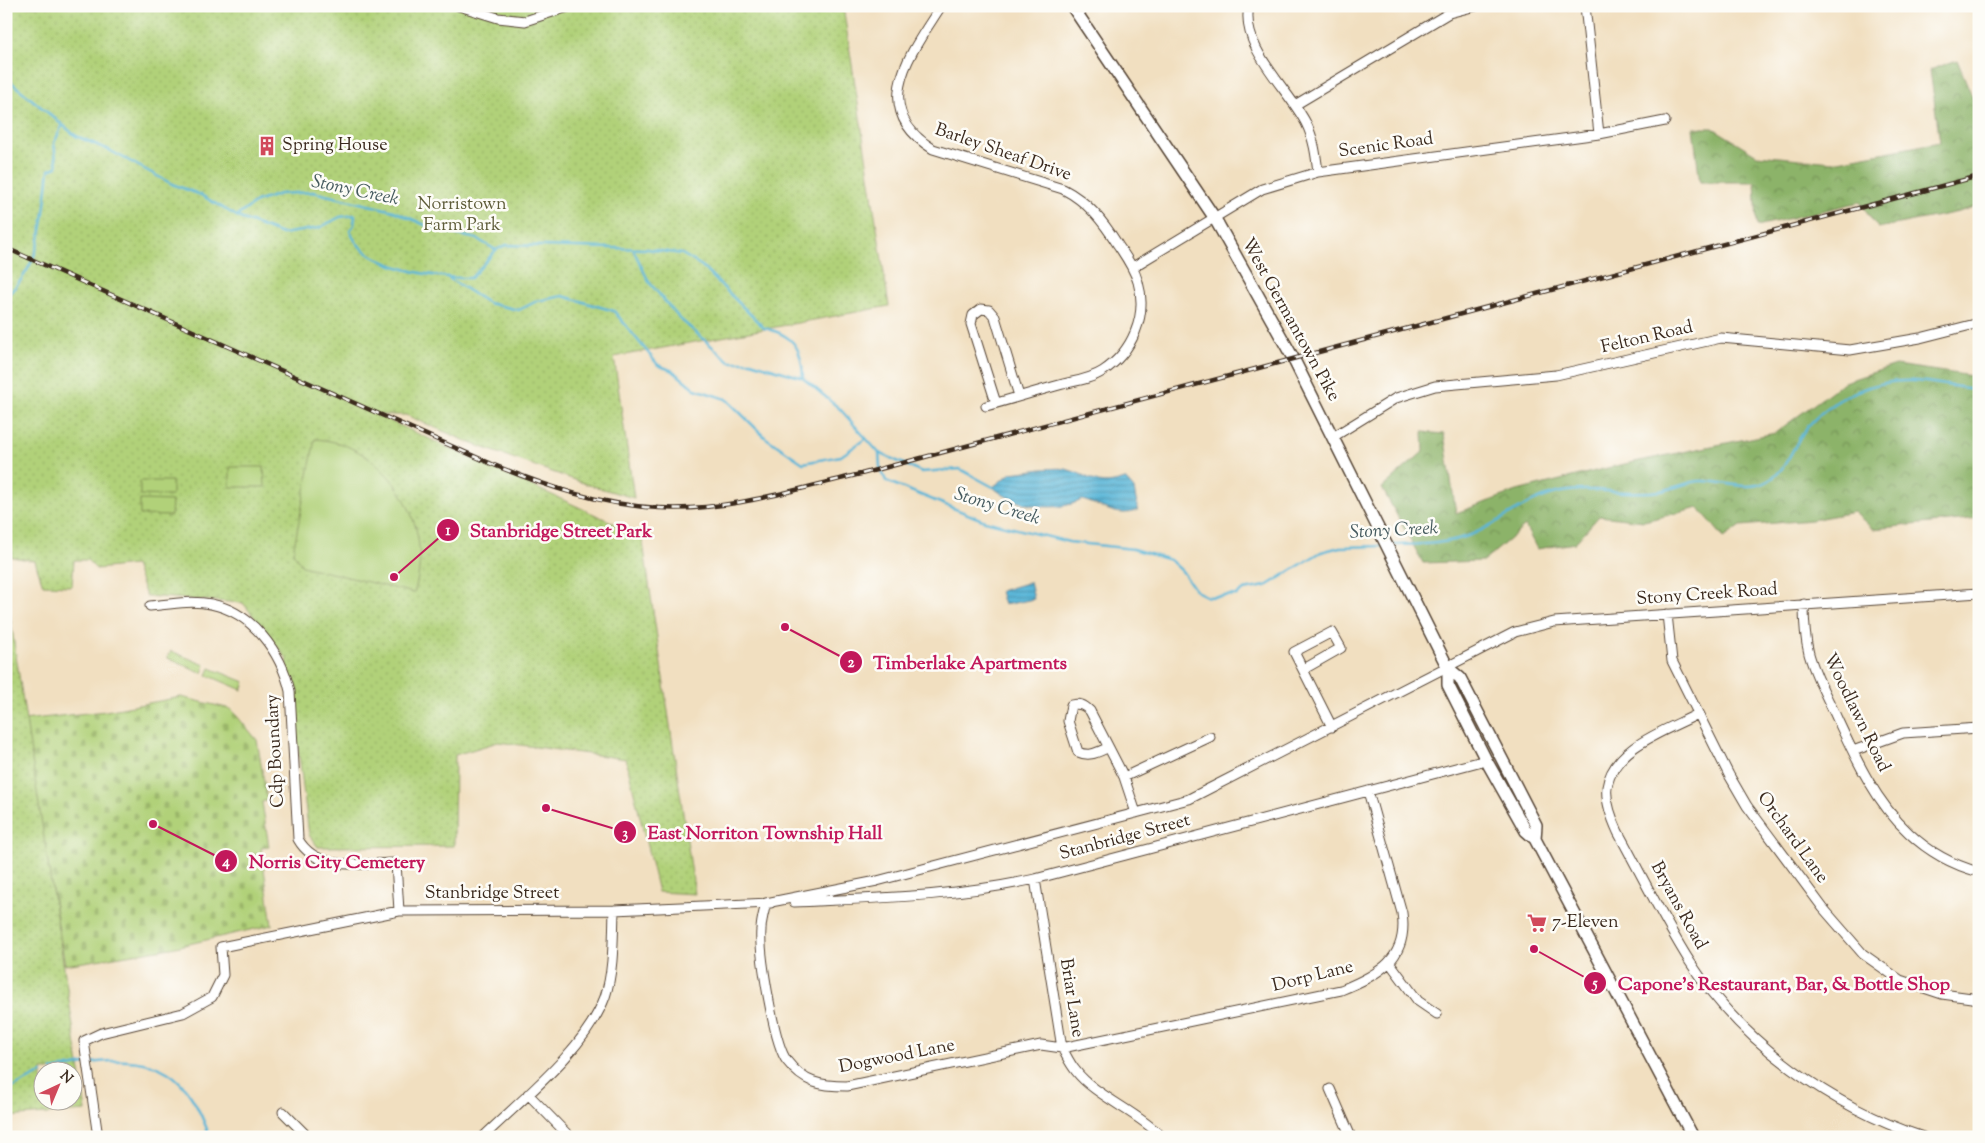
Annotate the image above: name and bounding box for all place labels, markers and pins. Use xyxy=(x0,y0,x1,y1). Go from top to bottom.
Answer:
place label: Spring House xyxy=(282,133,388,159)
building icon: Spring House xyxy=(256,135,278,157)
callout: Stanbridge Street Park xyxy=(435,513,663,547)
callout: Timberlake Apartments xyxy=(839,645,1077,679)
callout: East Norriton Township Hall xyxy=(612,815,892,849)
callout: Norris City Cemetery xyxy=(213,844,435,878)
place label: 7-Eleven xyxy=(1552,910,1619,936)
supermarket icon: 7-Eleven xyxy=(1526,912,1548,934)
callout: Capone's Restaurant, Bar, & Bottle Shop xyxy=(1583,966,1960,1000)

